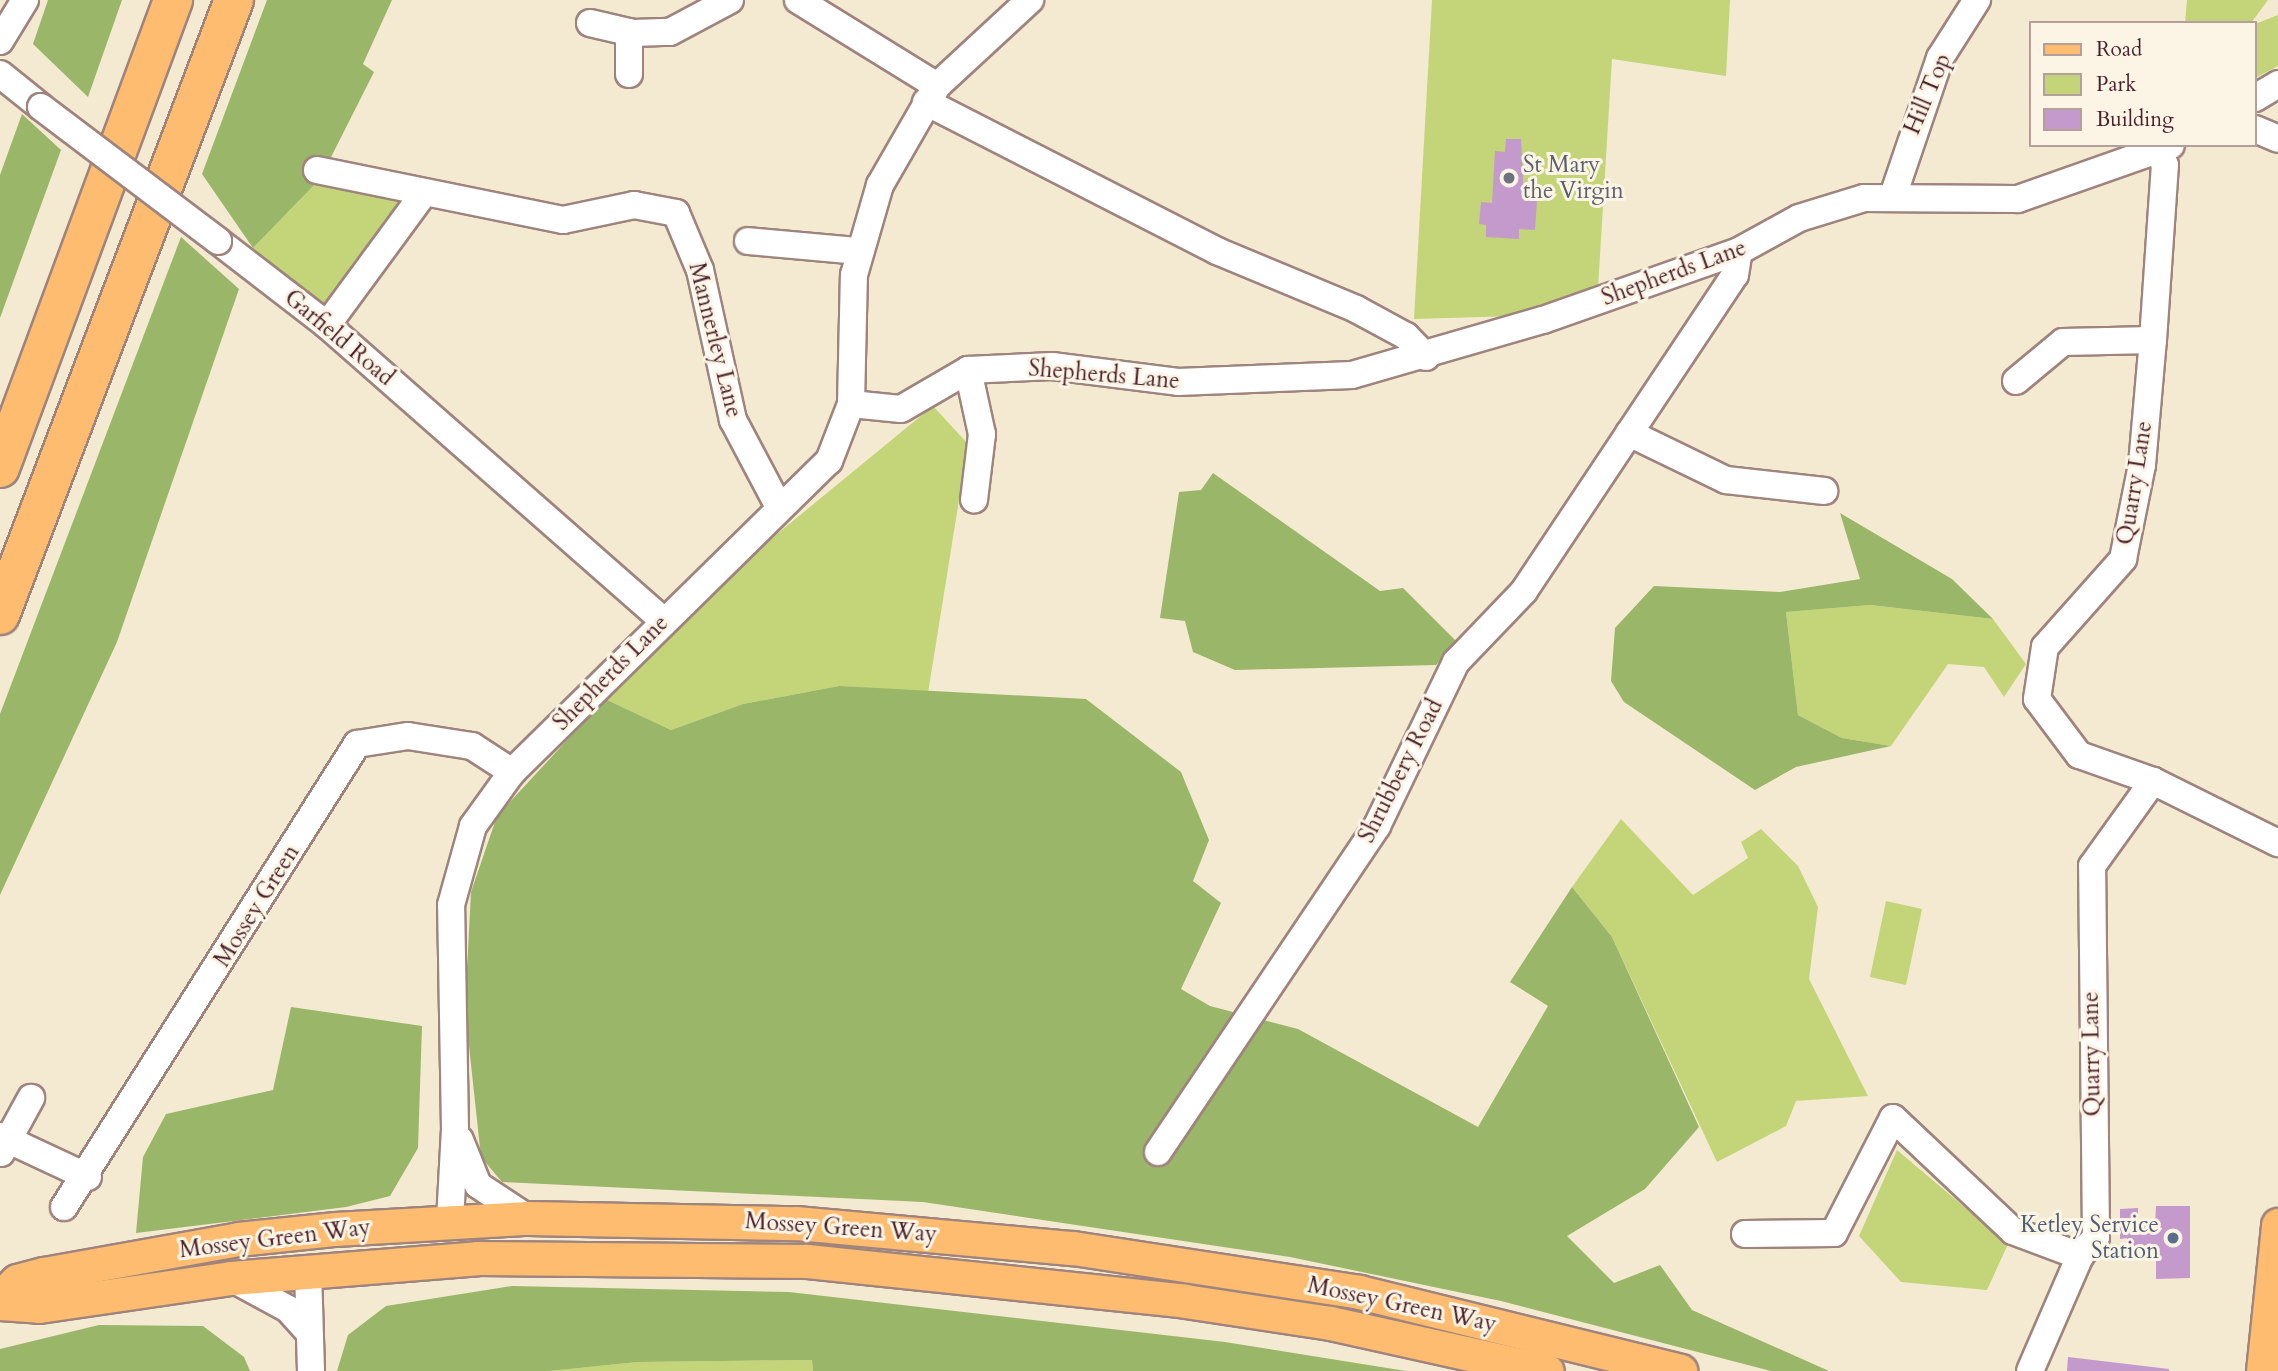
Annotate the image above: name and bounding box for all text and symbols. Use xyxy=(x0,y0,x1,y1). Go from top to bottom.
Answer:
legend xyxy=(2030,21,2257,147)
text: Road xyxy=(2096,35,2142,64)
street label: Hill Top xyxy=(1899,49,1957,139)
text: Park xyxy=(2096,70,2136,99)
text: Building xyxy=(2096,105,2174,134)
place label: St Mary the Virgin xyxy=(1523,151,1624,205)
marker: St Mary the Virgin xyxy=(1501,170,1517,186)
street label: Shepherds Lane xyxy=(1598,234,1750,312)
street label: Mannerley Lane xyxy=(682,260,748,420)
street label: Garfield Road xyxy=(279,284,399,392)
street label: Shepherds Lane xyxy=(1027,355,1181,395)
street label: Quarry Lane xyxy=(2112,419,2158,547)
street label: Shepherds Lane xyxy=(548,610,674,736)
street label: Shrubbery Road xyxy=(1353,695,1449,847)
street label: Mossey Green xyxy=(209,840,305,972)
street label: Quarry Lane xyxy=(2077,991,2107,1117)
street label: Mossey Green Way xyxy=(744,1208,938,1248)
place label: Ketley Service Station xyxy=(2020,1211,2159,1265)
street label: Mossey Green Way xyxy=(178,1214,372,1264)
marker: Ketley Service Station xyxy=(2165,1230,2181,1246)
street label: Mossey Green Way xyxy=(1305,1271,1499,1339)

